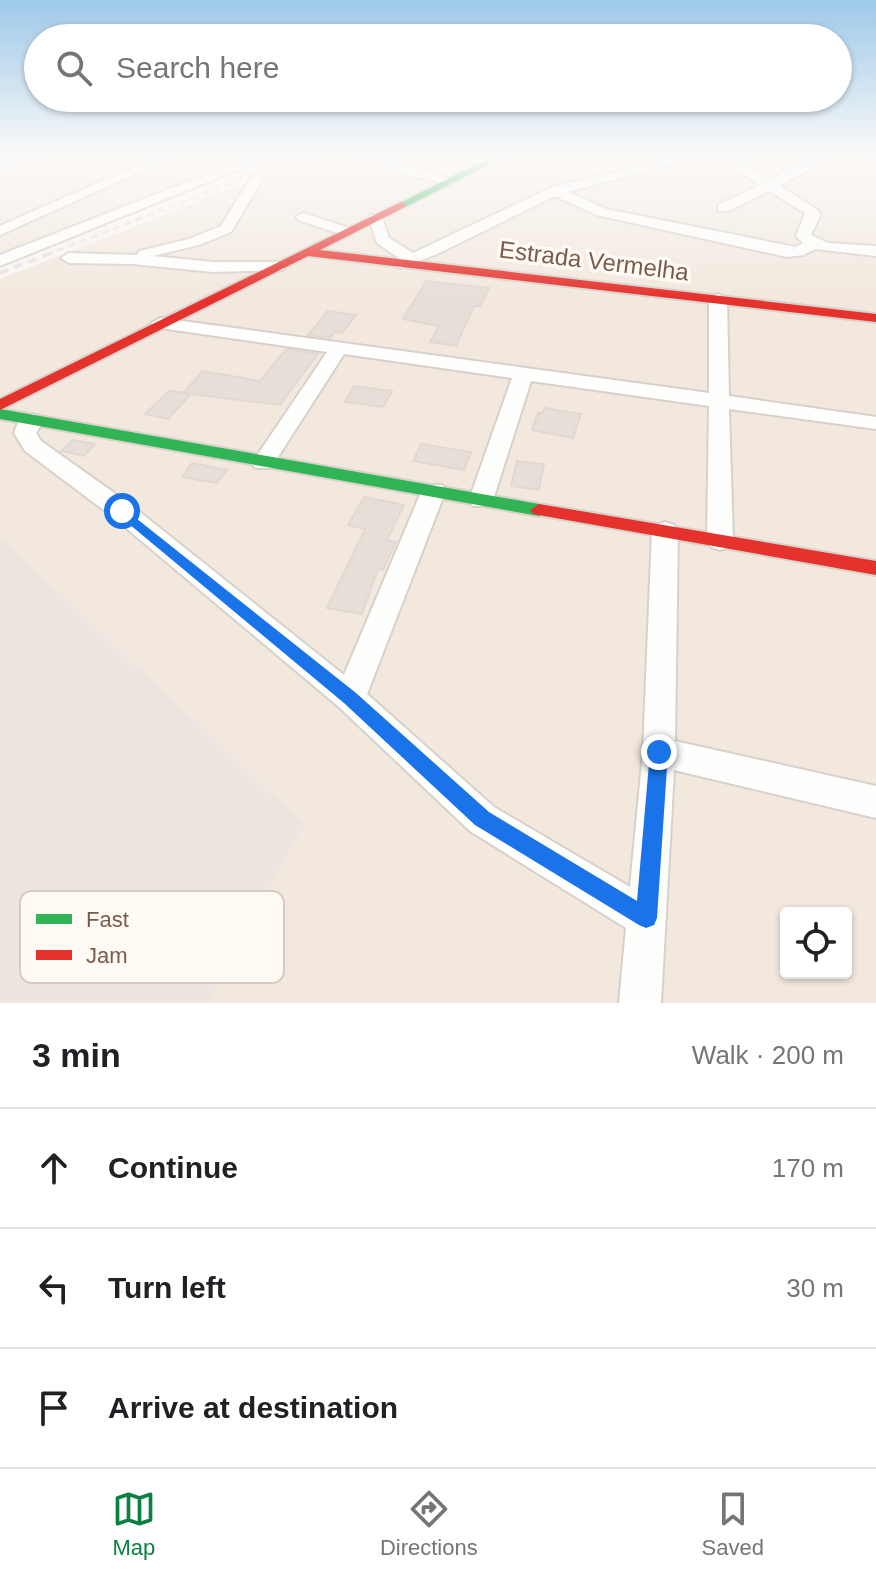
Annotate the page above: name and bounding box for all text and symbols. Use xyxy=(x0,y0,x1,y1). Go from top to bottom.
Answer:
search box xyxy=(24,24,852,112)
icon: search xyxy=(52,46,96,90)
text: Search here xyxy=(116,51,279,84)
street label: Estrada Vermelha xyxy=(498,235,691,286)
route start xyxy=(104,493,140,529)
route end xyxy=(641,734,677,770)
legend xyxy=(20,891,284,983)
text: Fast xyxy=(86,907,129,932)
map controls xyxy=(780,907,852,979)
button: locate xyxy=(780,907,852,979)
text: Jam xyxy=(86,943,128,968)
text: 3 min xyxy=(32,1036,121,1074)
text: Walk · 200 m xyxy=(692,1040,844,1070)
icon: ahead xyxy=(32,1146,76,1190)
text: Continue xyxy=(108,1151,238,1184)
text: 170 m xyxy=(772,1153,844,1183)
icon: left xyxy=(32,1266,76,1310)
text: Turn left xyxy=(108,1271,226,1304)
text: 30 m xyxy=(786,1273,844,1303)
icon: arrive xyxy=(32,1386,76,1430)
text: Arrive at destination xyxy=(108,1391,398,1424)
tab: Map xyxy=(112,1487,156,1561)
tab: Directions xyxy=(380,1487,478,1561)
tab: Saved xyxy=(702,1487,764,1561)

